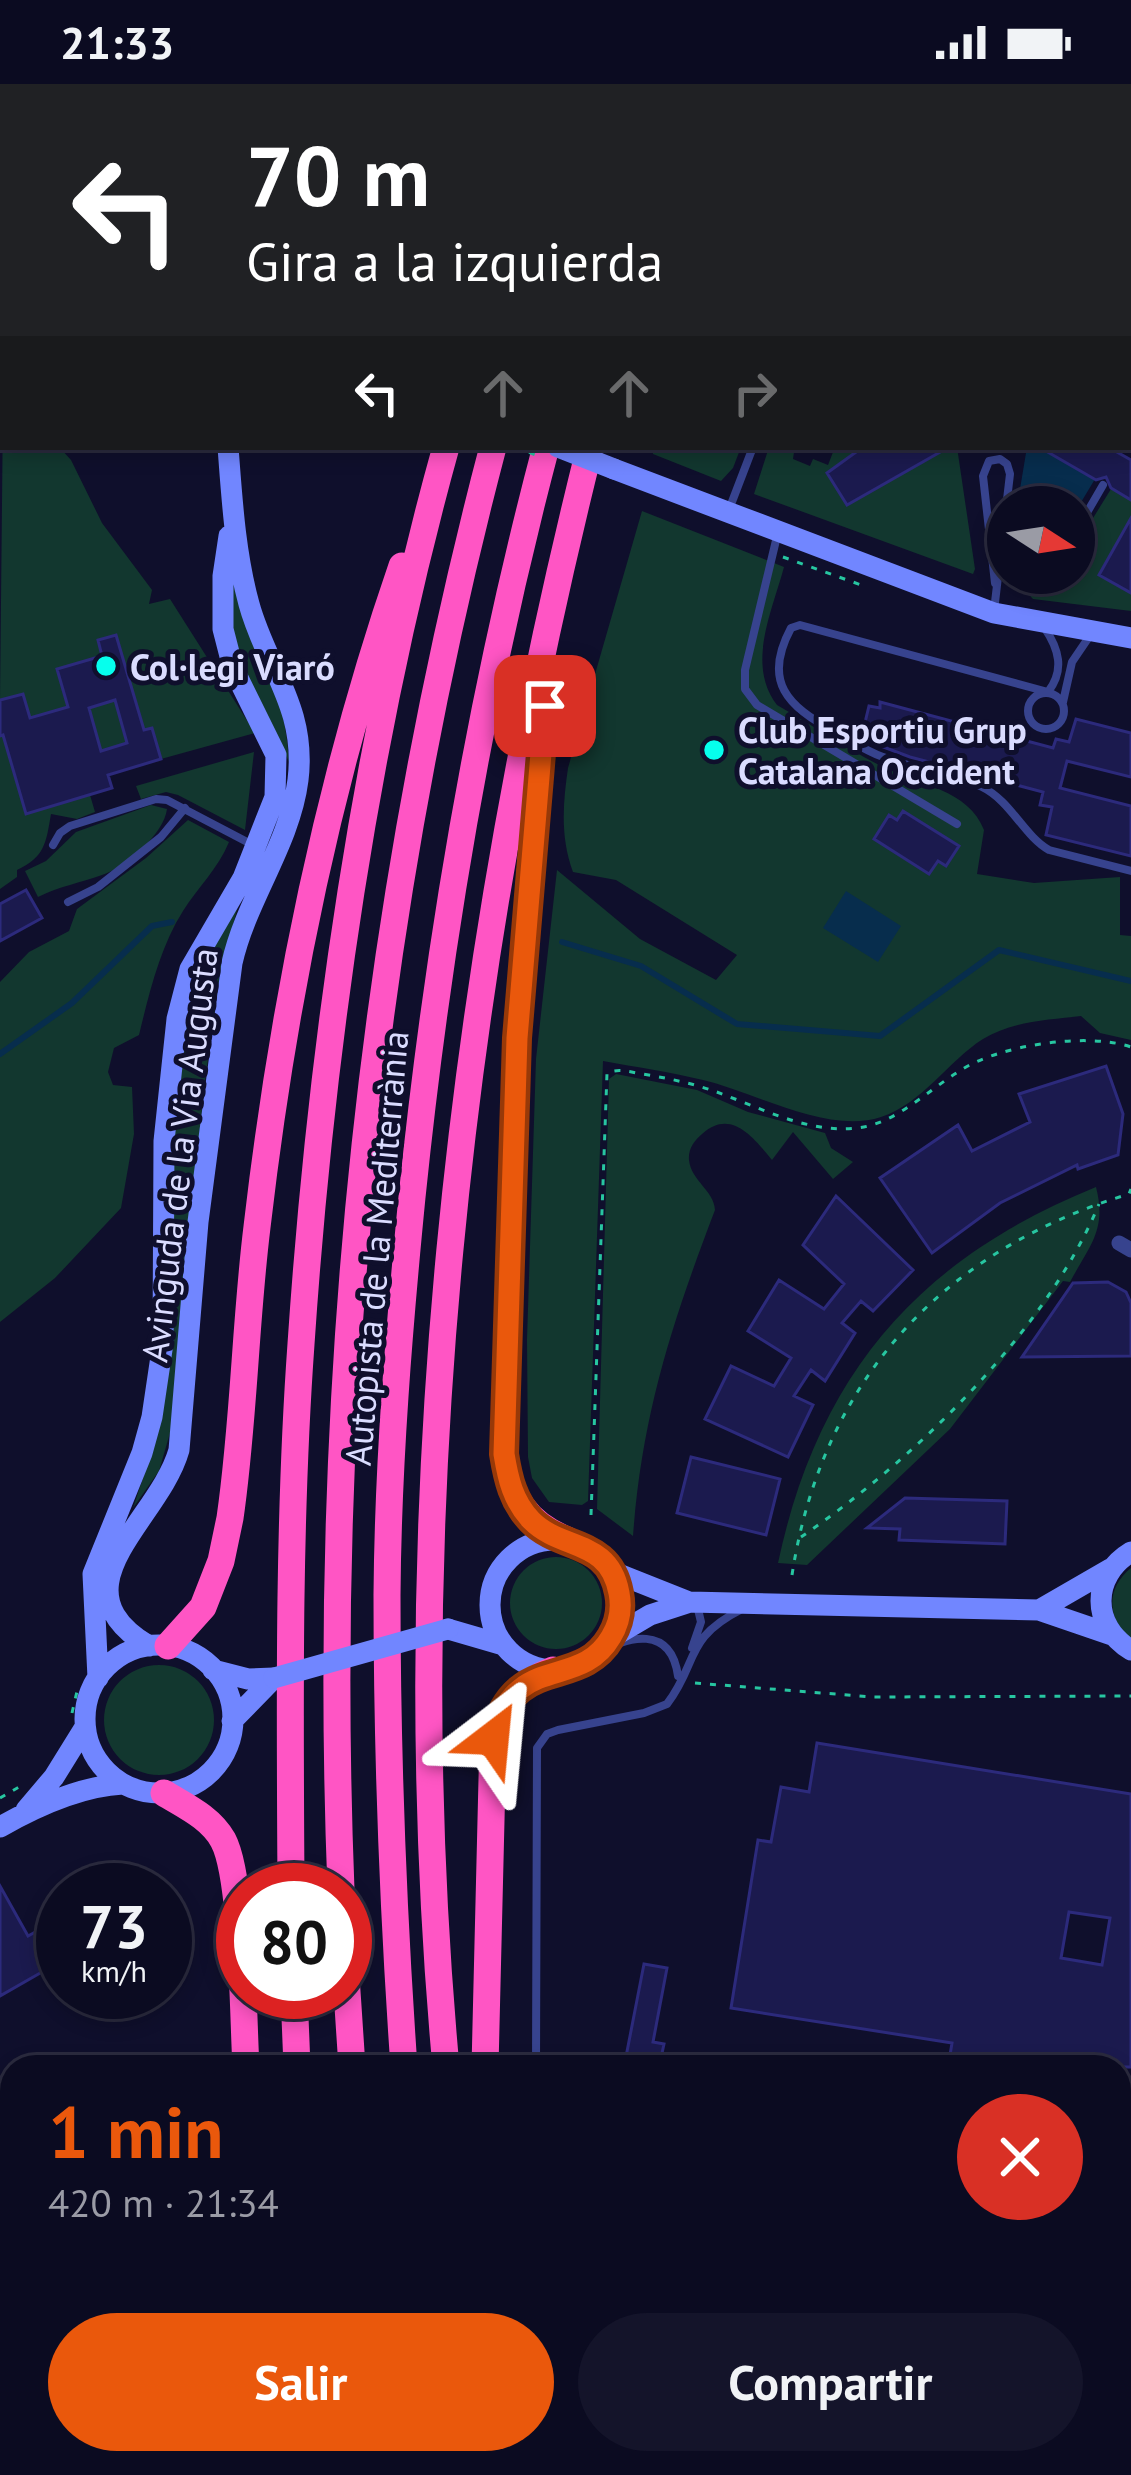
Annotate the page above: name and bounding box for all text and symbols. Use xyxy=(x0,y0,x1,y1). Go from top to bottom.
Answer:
text: 21:33 xyxy=(60,13,174,71)
text: 70 m xyxy=(246,120,430,229)
icon: left xyxy=(48,132,204,288)
text: Gira a la izquierda xyxy=(246,226,663,296)
icon: left xyxy=(344,360,410,426)
icon: ahead xyxy=(470,360,536,426)
icon: ahead xyxy=(596,360,662,426)
icon: right xyxy=(722,360,788,426)
north arrow xyxy=(987,486,1095,594)
map controls xyxy=(987,486,1095,594)
place label: Col·legi Viaró xyxy=(130,643,335,690)
marker: Col·legi Viaró xyxy=(93,653,119,679)
pin xyxy=(494,655,596,757)
icon: arrive xyxy=(512,673,578,739)
place label: Club Esportiu Grup Catalana Occident xyxy=(738,706,1027,794)
marker: Club Esportiu Grup Catalana Occident xyxy=(701,737,727,763)
street label: Avinguda de la Via Augusta xyxy=(130,945,228,1365)
street label: Autopista de la Mediterrània xyxy=(334,1029,418,1467)
position arrow xyxy=(430,1675,556,1801)
speed limit sign: 80 xyxy=(216,1863,372,2019)
text: 73 xyxy=(80,1887,148,1965)
text: km/h xyxy=(81,1951,147,1990)
text: 1 min xyxy=(48,2085,224,2178)
button: close xyxy=(957,2094,1083,2220)
text: 420 m · 21:34 xyxy=(48,2177,279,2228)
button: Salir xyxy=(48,2313,554,2451)
button: Compartir xyxy=(578,2313,1083,2451)

